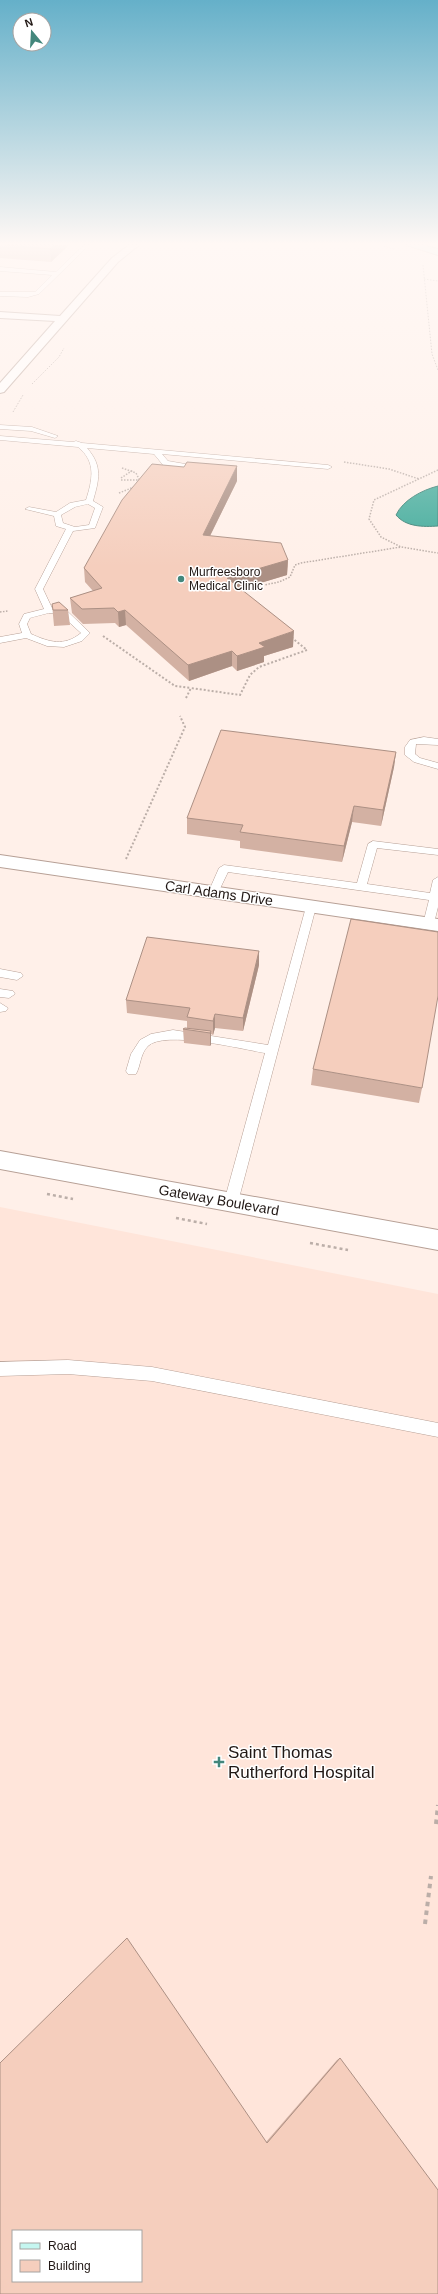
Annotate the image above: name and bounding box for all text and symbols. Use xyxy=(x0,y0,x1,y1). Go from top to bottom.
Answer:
north arrow xyxy=(12,12,52,52)
text: N xyxy=(23,16,35,29)
place label: Murfreesboro Medical Clinic xyxy=(189,565,263,593)
marker: Murfreesboro Medical Clinic xyxy=(176,574,186,584)
street label: Carl Adams Drive xyxy=(164,877,274,909)
street label: Gateway Boulevard xyxy=(157,1182,281,1218)
place label: Saint Thomas Rutherford Hospital xyxy=(228,1743,374,1782)
marker: Saint Thomas Rutherford Hospital xyxy=(213,1756,225,1768)
legend xyxy=(12,2230,142,2282)
text: Road xyxy=(48,2239,77,2253)
text: Building xyxy=(48,2259,91,2273)

